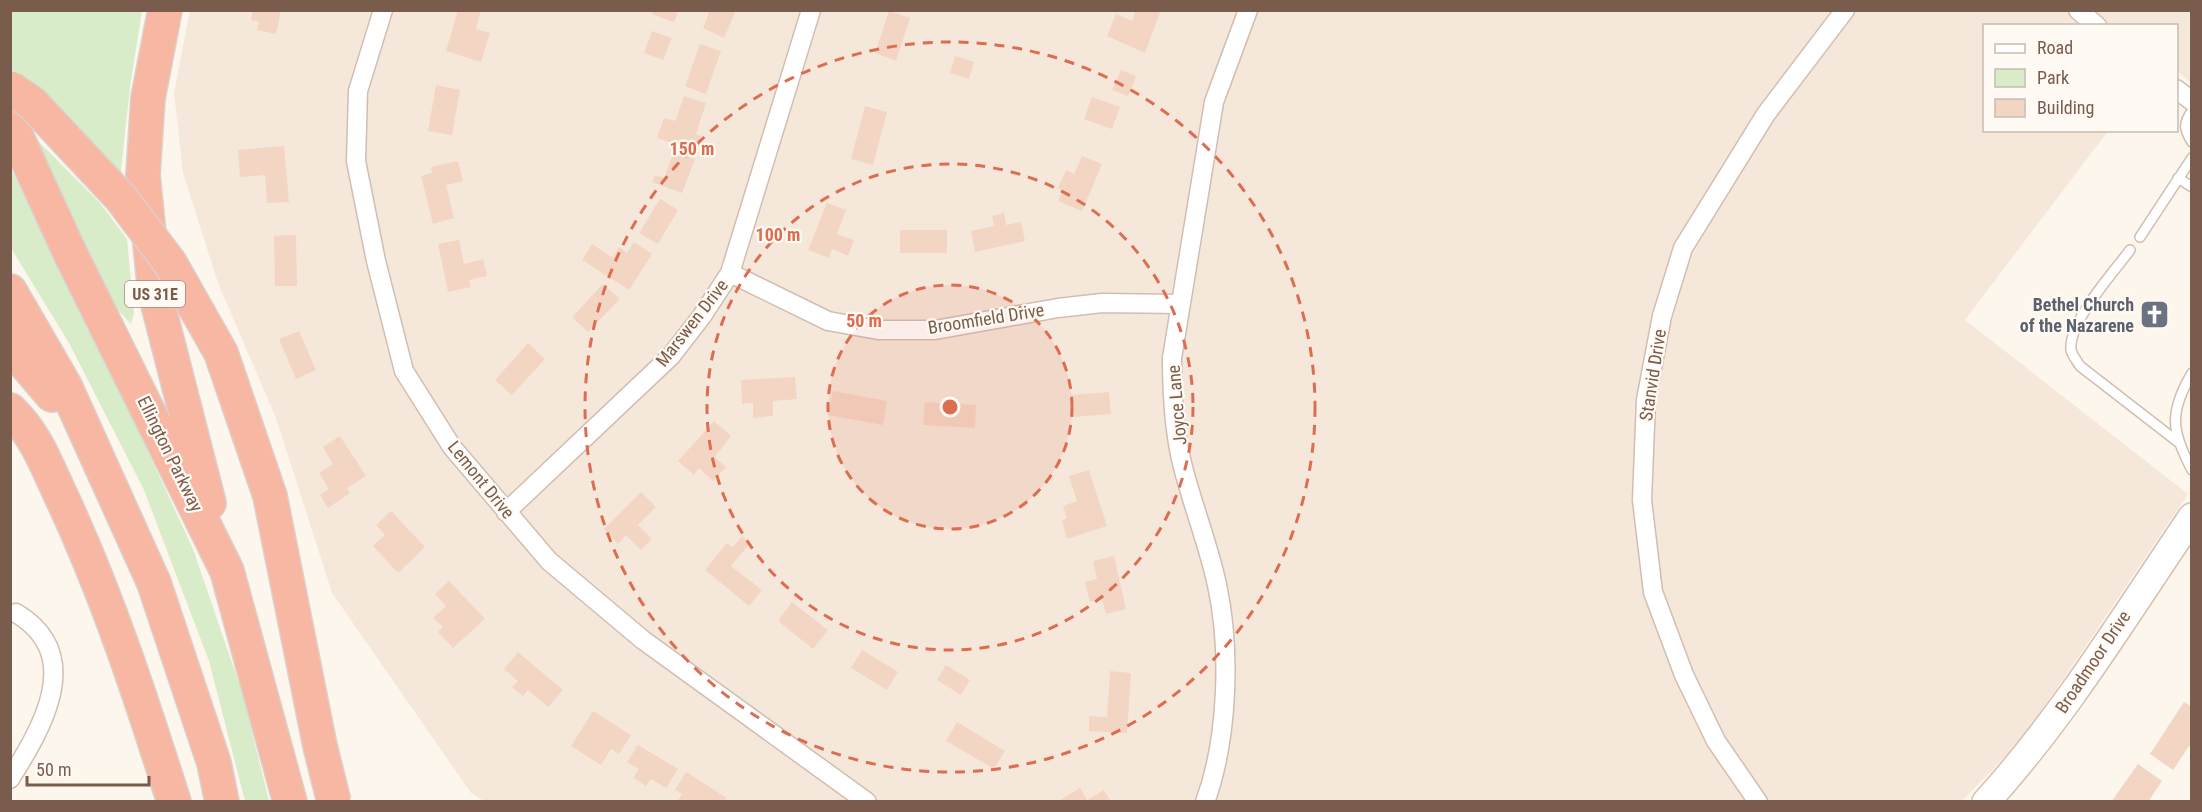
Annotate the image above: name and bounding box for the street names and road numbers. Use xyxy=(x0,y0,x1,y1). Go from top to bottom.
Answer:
street label: Marswen Drive xyxy=(651,275,732,370)
road number: US 31E xyxy=(125,281,185,307)
street label: Broomfield Drive xyxy=(926,299,1045,338)
street label: Stanvid Drive xyxy=(1635,327,1670,422)
street label: Joyce Lane xyxy=(1163,364,1190,446)
street label: Ellington Parkway xyxy=(133,393,208,515)
street label: Lemont Drive xyxy=(444,437,519,523)
street label: Broadmoor Drive xyxy=(2051,607,2135,717)

